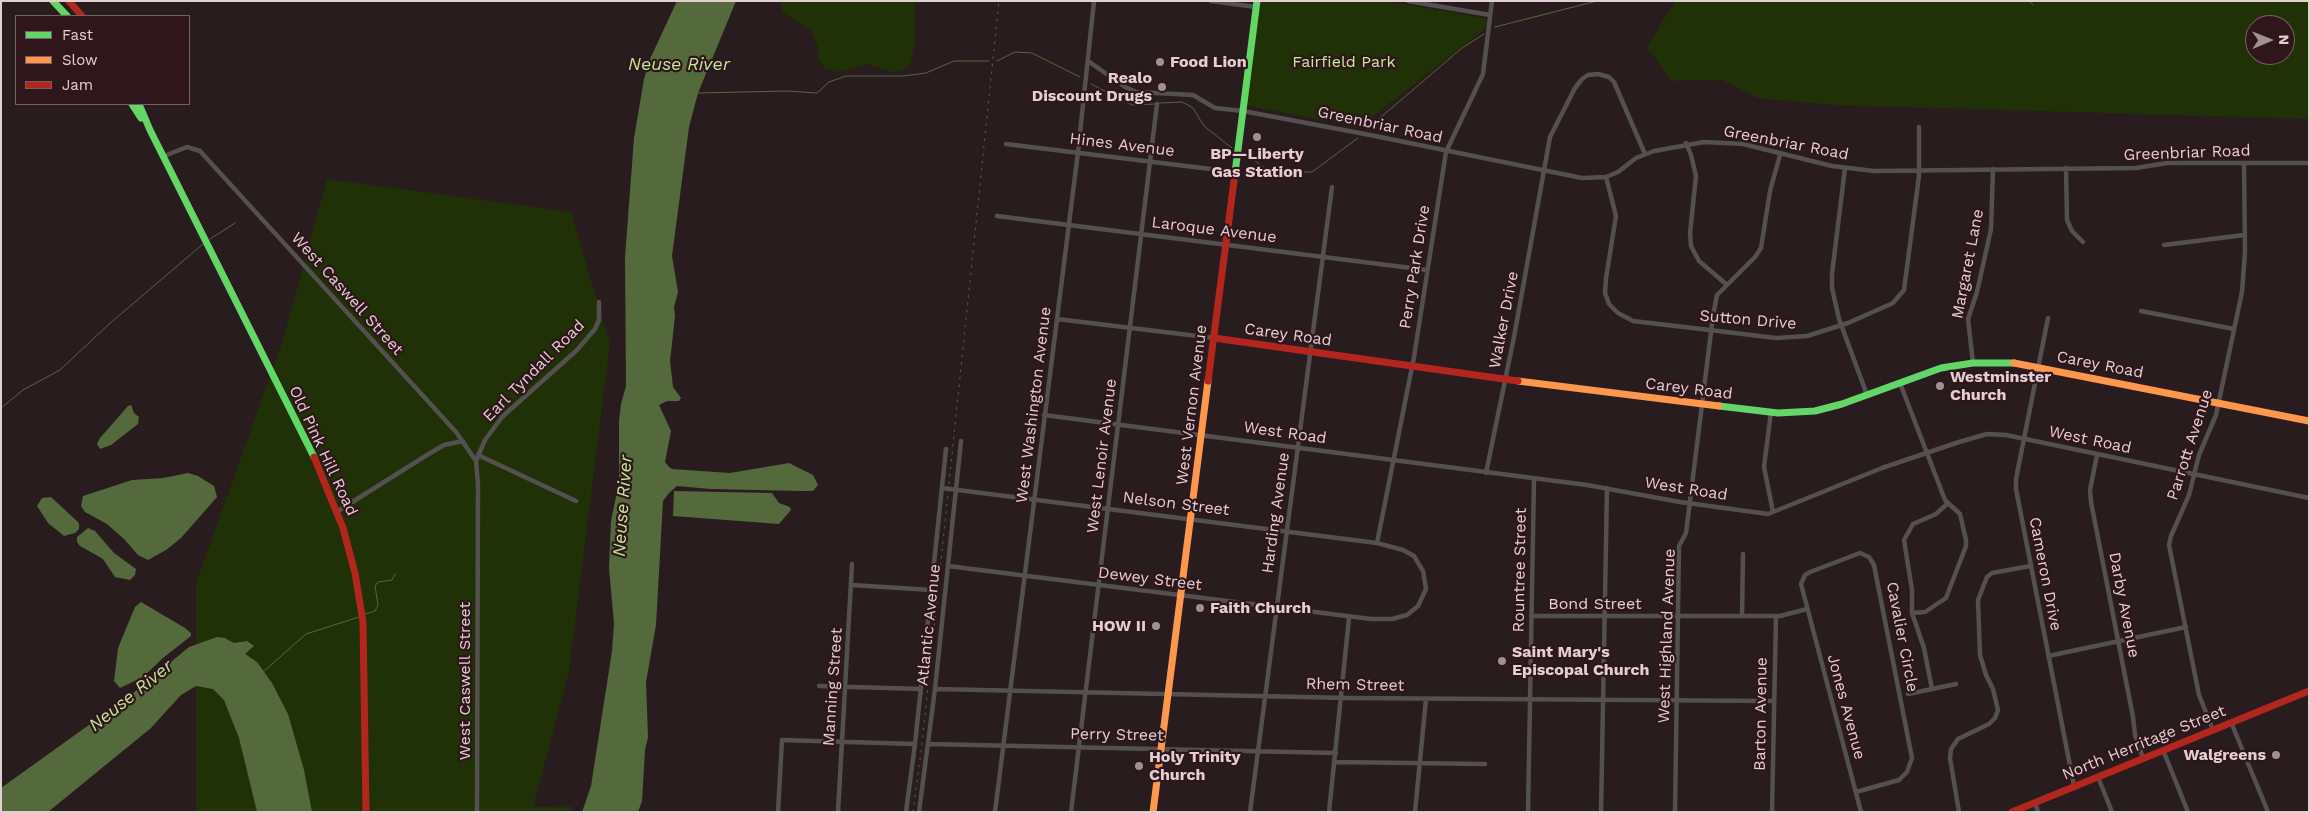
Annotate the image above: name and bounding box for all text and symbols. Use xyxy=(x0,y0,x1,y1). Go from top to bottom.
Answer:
legend xyxy=(15,15,190,105)
north arrow xyxy=(2245,15,2295,65)
text: Fast xyxy=(62,26,93,44)
text: N xyxy=(2276,34,2292,45)
text: Slow xyxy=(62,51,98,69)
place label: Food Lion xyxy=(1170,52,1247,72)
park label: Fairfield Park xyxy=(1292,52,1396,72)
water label: Neuse River xyxy=(628,54,730,76)
marker: Food Lion xyxy=(1154,56,1166,68)
place label: Realo Discount Drugs xyxy=(1032,68,1152,106)
text: Jam xyxy=(62,76,93,94)
marker: Realo Discount Drugs xyxy=(1156,81,1168,93)
street label: Greenbriar Road xyxy=(1316,102,1444,148)
street label: Greenbriar Road xyxy=(1722,121,1850,165)
street label: Hines Avenue xyxy=(1068,129,1176,161)
marker: BP—Liberty Gas Station xyxy=(1251,131,1263,143)
street label: Greenbriar Road xyxy=(2123,141,2251,165)
place label: BP—Liberty Gas Station xyxy=(1210,144,1304,182)
street label: Perry Park Drive xyxy=(1396,204,1434,330)
street label: Margaret Lane xyxy=(1948,207,1988,321)
street label: Laroque Avenue xyxy=(1150,213,1278,247)
street label: West Caswell Street xyxy=(287,229,407,359)
street label: Walker Drive xyxy=(1485,270,1523,370)
street label: West Washington Avenue xyxy=(1012,306,1056,504)
street label: Sutton Drive xyxy=(1699,306,1797,334)
street label: Earl Tyndall Road xyxy=(479,316,589,426)
street label: Carey Road xyxy=(1243,319,1333,351)
street label: West Vernon Avenue xyxy=(1173,324,1211,486)
street label: Carey Road xyxy=(2055,347,2145,383)
place label: Westminster Church xyxy=(1950,367,2051,405)
street label: Carey Road xyxy=(1644,374,1734,404)
street label: West Lenoir Avenue xyxy=(1083,378,1121,534)
marker: Westminster Church xyxy=(1934,380,1946,392)
street label: Old Pink Hill Road xyxy=(284,383,362,519)
street label: Parrott Avenue xyxy=(2163,387,2217,503)
street label: West Road xyxy=(1242,418,1328,448)
street label: West Road xyxy=(2047,422,2133,458)
street label: Harding Avenue xyxy=(1258,451,1294,575)
water label: Neuse River xyxy=(609,454,637,558)
street label: West Road xyxy=(1643,473,1729,505)
street label: Nelson Street xyxy=(1122,488,1230,520)
street label: Rountree Street xyxy=(1509,507,1531,633)
street label: Cameron Drive xyxy=(2025,515,2065,633)
street label: West Highland Avenue xyxy=(1654,548,1680,724)
street label: Darby Avenue xyxy=(2104,551,2144,659)
street label: Atlantic Avenue xyxy=(913,563,945,687)
street label: Dewey Street xyxy=(1097,563,1203,595)
street label: Cavalier Circle xyxy=(1882,580,1922,694)
street label: Bond Street xyxy=(1548,594,1642,614)
place label: Faith Church xyxy=(1210,598,1311,618)
street label: West Caswell Street xyxy=(455,602,475,760)
marker: Faith Church xyxy=(1194,602,1206,614)
place label: HOW II xyxy=(1092,616,1146,636)
marker: HOW II xyxy=(1150,620,1162,632)
street label: Manning Street xyxy=(819,627,847,747)
place label: Saint Mary's Episcopal Church xyxy=(1512,642,1649,680)
street label: Jones Avenue xyxy=(1823,652,1869,762)
marker: Saint Mary's Episcopal Church xyxy=(1496,655,1508,667)
water label: Neuse River xyxy=(85,656,177,736)
street label: Barton Avenue xyxy=(1750,657,1772,771)
street label: Rhem Street xyxy=(1306,675,1404,695)
street label: North Herritage Street xyxy=(2059,701,2229,785)
street label: Perry Street xyxy=(1070,725,1164,745)
place label: Walgreens xyxy=(2183,745,2266,765)
place label: Holy Trinity Church xyxy=(1149,747,1240,785)
marker: Walgreens xyxy=(2270,749,2282,761)
marker: Holy Trinity Church xyxy=(1133,760,1145,772)

